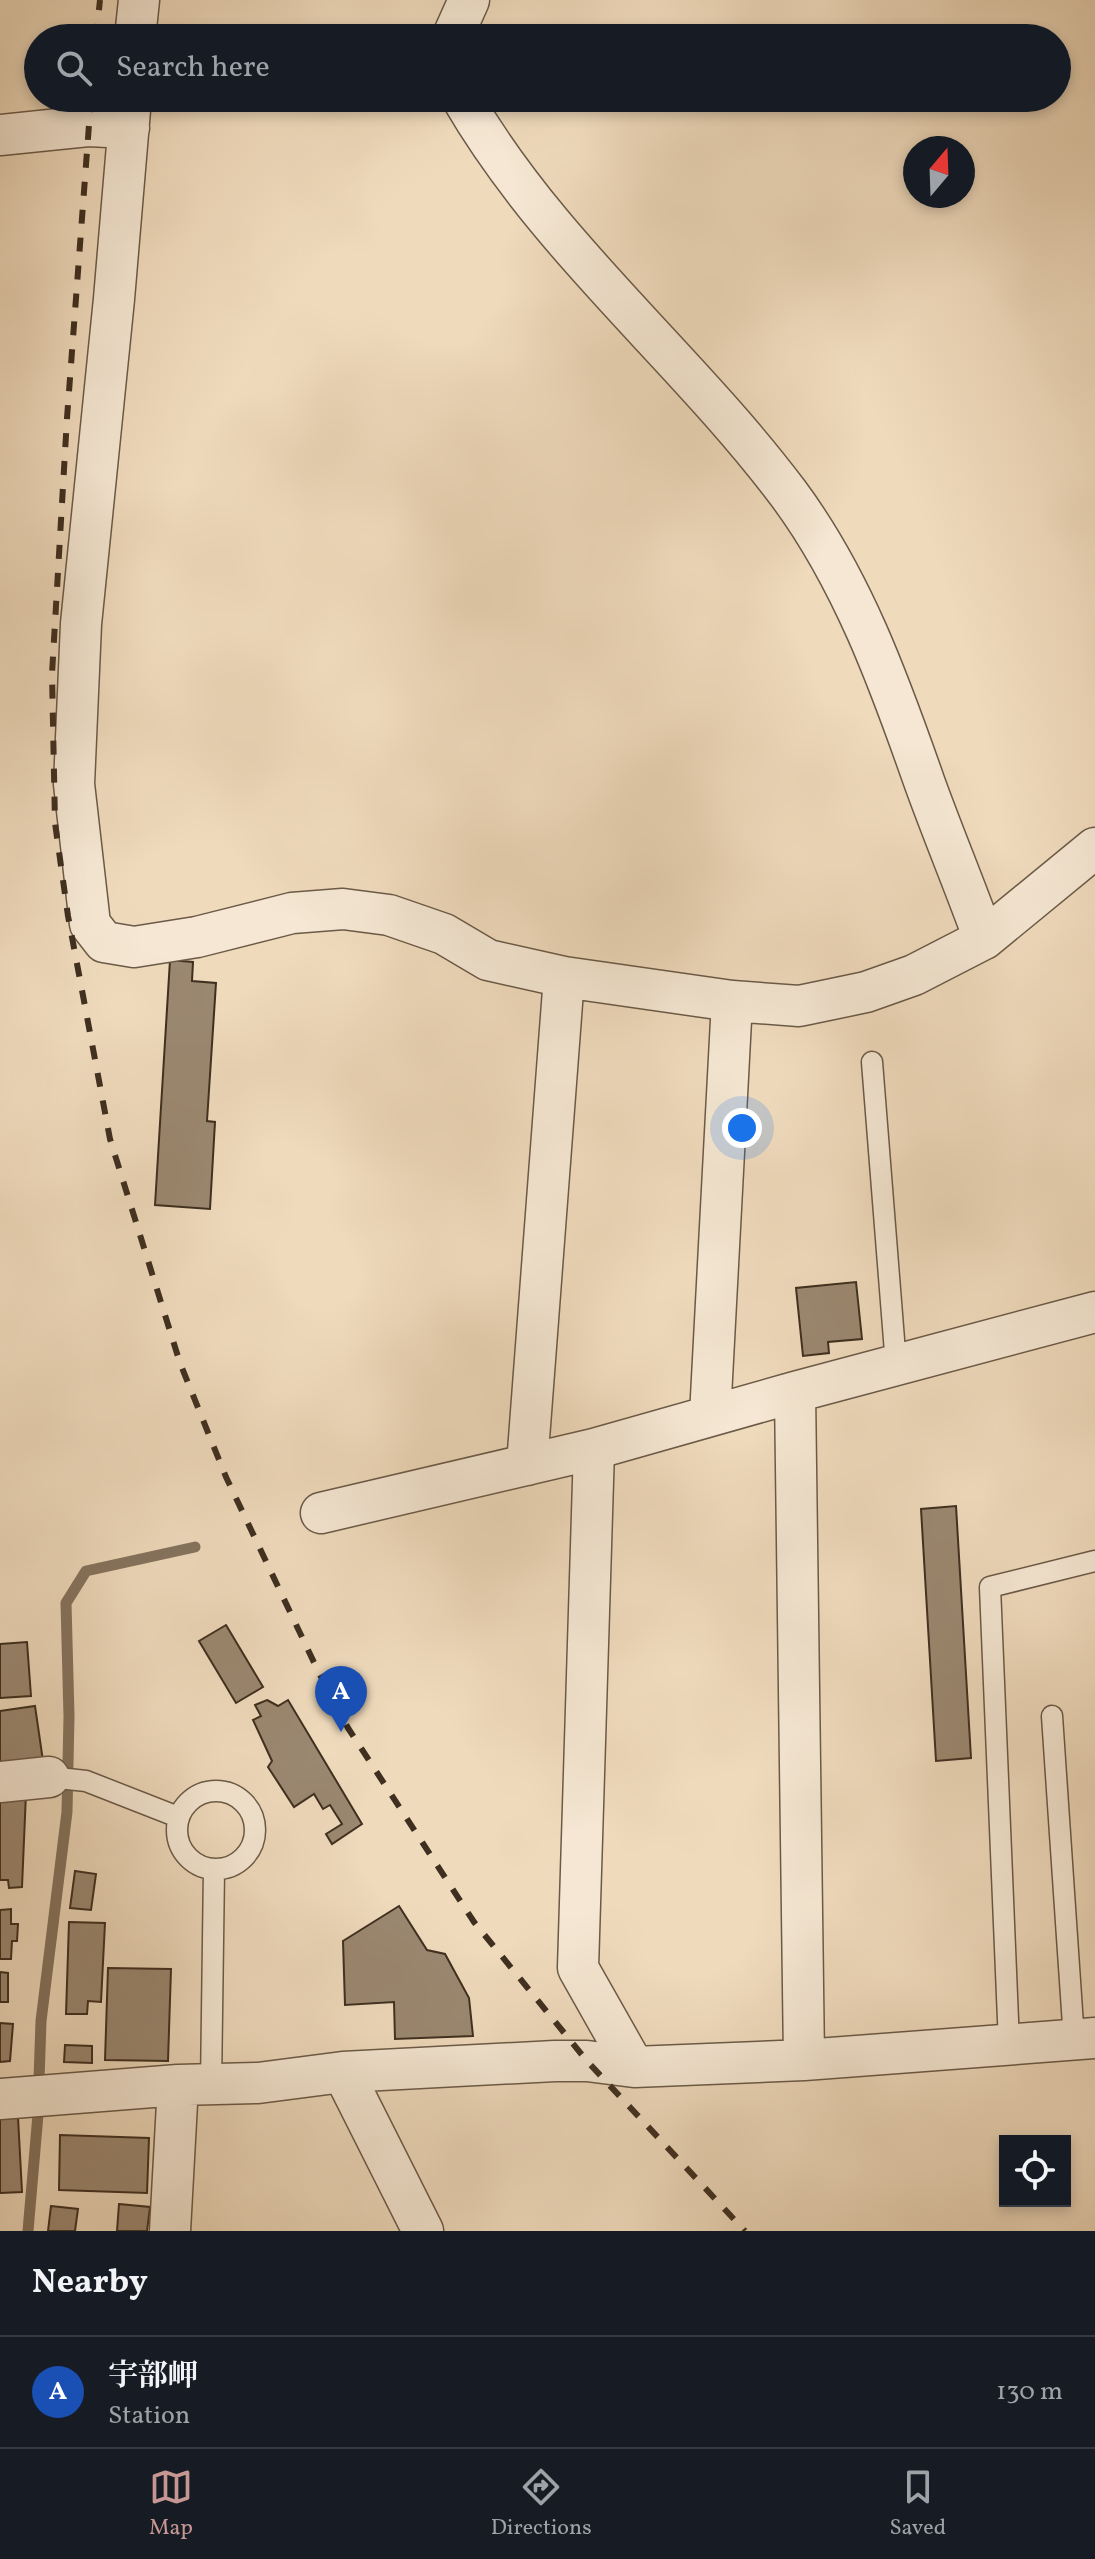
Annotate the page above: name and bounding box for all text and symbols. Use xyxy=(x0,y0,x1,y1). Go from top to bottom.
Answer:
search box xyxy=(24,24,1071,112)
icon: search xyxy=(52,46,96,90)
text: Search here xyxy=(116,47,270,89)
north arrow xyxy=(903,136,975,208)
your location xyxy=(722,1108,762,1148)
pin: A xyxy=(315,1666,367,1732)
map controls xyxy=(999,2135,1071,2207)
button: locate xyxy=(999,2135,1071,2207)
text: Nearby xyxy=(32,2260,148,2307)
text: 宇部岬 xyxy=(108,2356,198,2398)
text: A xyxy=(49,2374,67,2410)
text: 130 m xyxy=(996,2374,1063,2410)
text: Station xyxy=(108,2398,190,2434)
tab: Map xyxy=(149,2465,193,2544)
tab: Directions xyxy=(491,2465,592,2544)
tab: Saved xyxy=(889,2465,946,2544)

